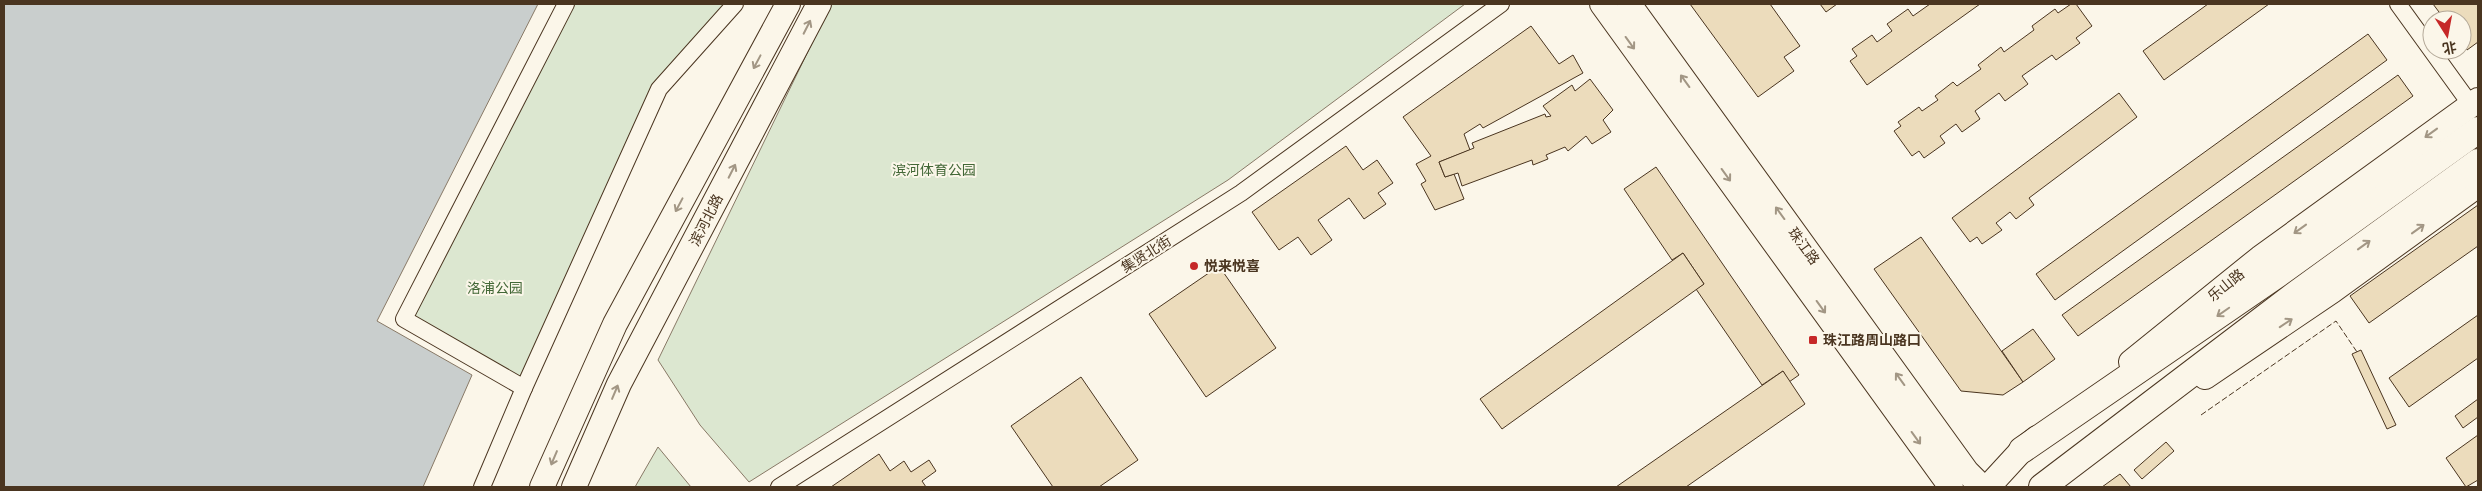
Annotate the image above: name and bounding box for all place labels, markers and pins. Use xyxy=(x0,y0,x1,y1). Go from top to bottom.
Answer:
place label: 悦来悦喜 xyxy=(1204,258,1260,275)
marker: 悦来悦喜 xyxy=(1188,260,1200,272)
place label: 珠江路周山路口 xyxy=(1823,332,1921,349)
marker: 珠江路周山路口 xyxy=(1807,334,1819,346)

